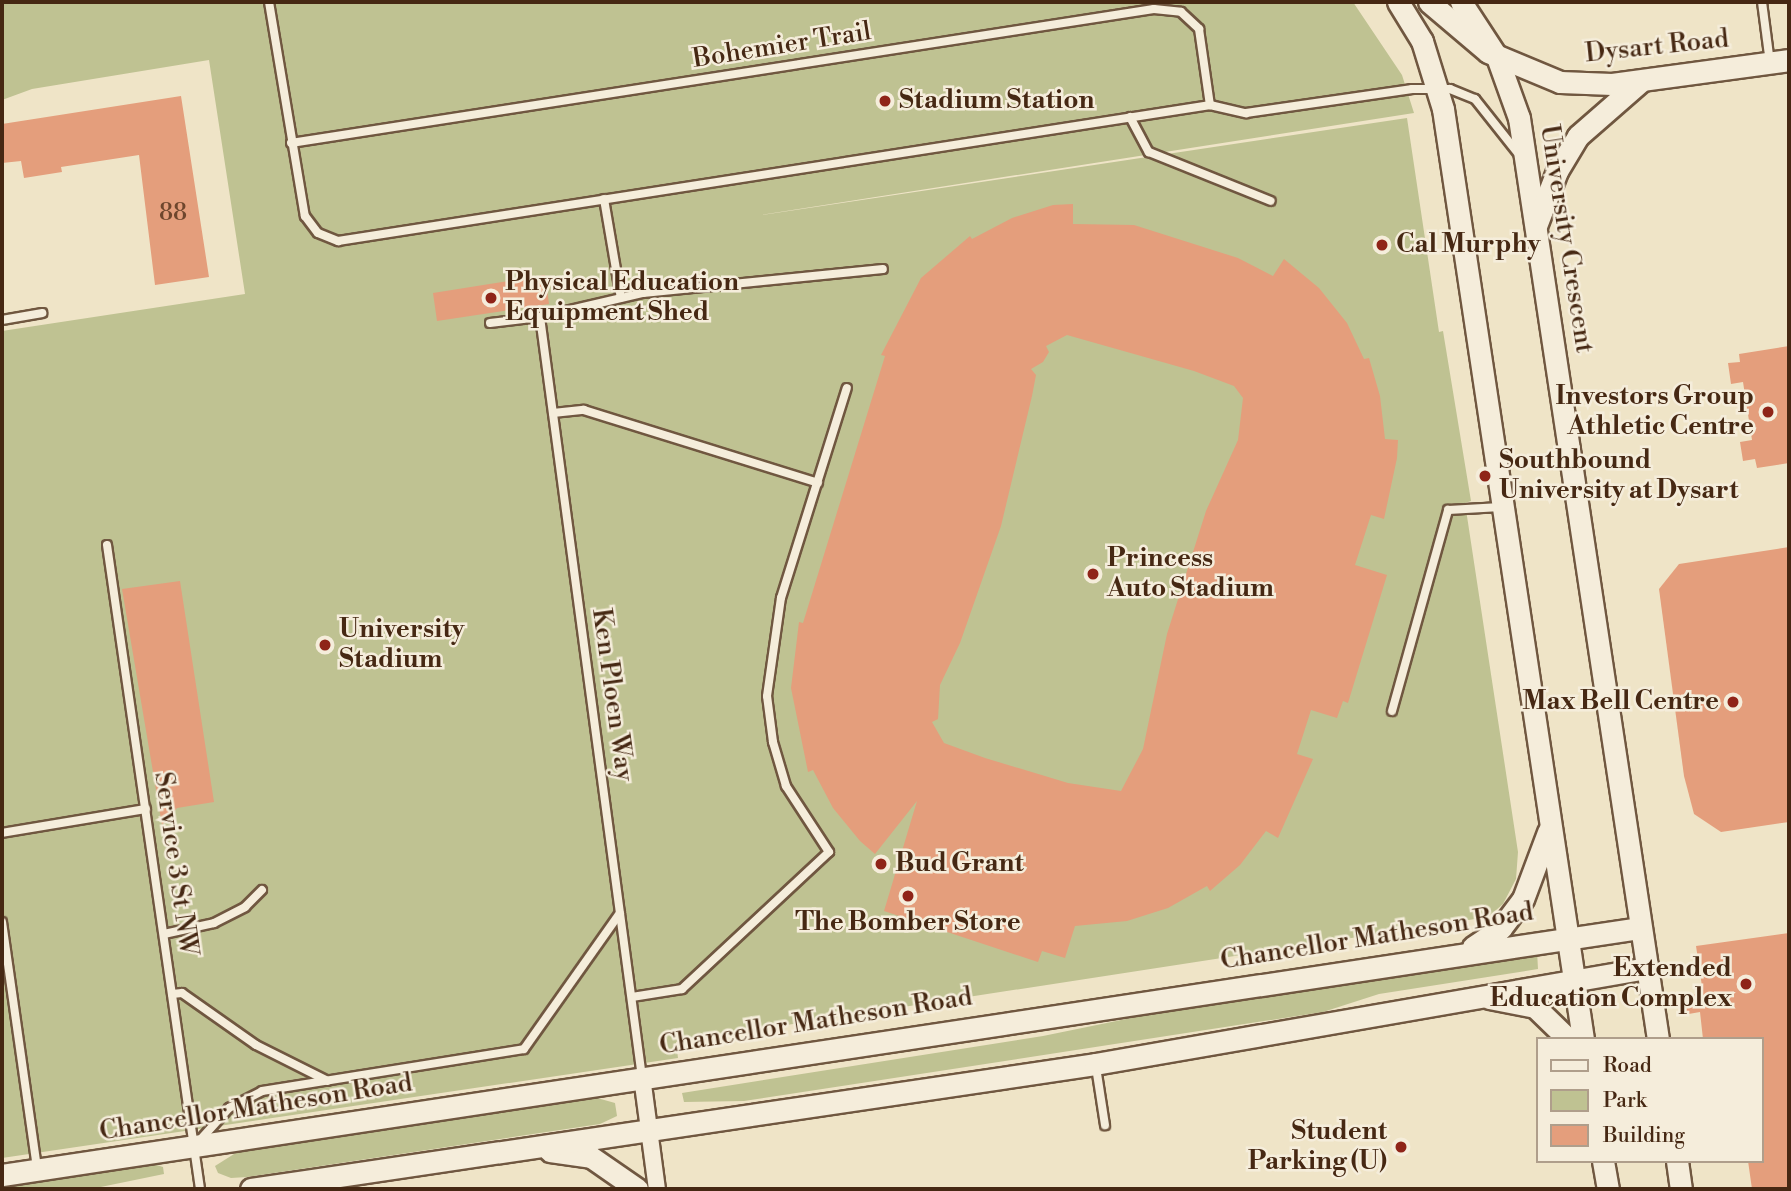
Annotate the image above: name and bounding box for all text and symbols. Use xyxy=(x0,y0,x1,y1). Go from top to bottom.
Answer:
street label: Bohemier Trail xyxy=(691,16,873,76)
street label: Dysart Road xyxy=(1584,24,1730,70)
place label: Stadium Station xyxy=(899,85,1094,117)
marker: Stadium Station xyxy=(877,93,893,109)
street label: University Crescent xyxy=(1533,123,1599,355)
house number: 88 xyxy=(159,199,187,227)
place label: Cal Murphy xyxy=(1396,229,1541,261)
marker: Cal Murphy xyxy=(1374,237,1390,253)
place label: Physical Education Equipment Shed xyxy=(505,267,739,328)
marker: Physical Education Equipment Shed xyxy=(483,290,499,306)
place label: Investors Group Athletic Centre xyxy=(1555,381,1754,442)
marker: Investors Group Athletic Centre xyxy=(1760,404,1776,420)
place label: Southbound University at Dysart xyxy=(1499,445,1738,506)
marker: Southbound University at Dysart xyxy=(1477,468,1493,484)
place label: Princess Auto Stadium xyxy=(1107,543,1274,604)
marker: Princess Auto Stadium xyxy=(1085,566,1101,582)
street label: Ken Ploen Way xyxy=(584,606,640,784)
place label: University Stadium xyxy=(339,614,465,676)
marker: University Stadium xyxy=(317,637,333,653)
place label: Max Bell Centre xyxy=(1522,686,1719,718)
marker: Max Bell Centre xyxy=(1725,694,1741,710)
street label: Service 3 St NW xyxy=(147,770,203,958)
place label: Bud Grant xyxy=(895,848,1024,880)
marker: Bud Grant xyxy=(873,856,889,872)
marker: The Bomber Store xyxy=(900,888,916,904)
street label: Chancellor Matheson Road xyxy=(1218,897,1536,977)
place label: The Bomber Store xyxy=(795,907,1021,939)
place label: Extended Education Complex xyxy=(1490,953,1732,1014)
marker: Extended Education Complex xyxy=(1738,976,1754,992)
street label: Chancellor Matheson Road xyxy=(657,982,975,1062)
legend xyxy=(1536,1037,1763,1163)
text: Road xyxy=(1603,1053,1652,1079)
street label: Chancellor Matheson Road xyxy=(97,1068,415,1148)
text: Park xyxy=(1603,1088,1647,1114)
place label: Student Parking (U) xyxy=(1248,1116,1387,1178)
text: Building xyxy=(1603,1123,1685,1149)
marker: Student Parking (U) xyxy=(1393,1139,1409,1155)

